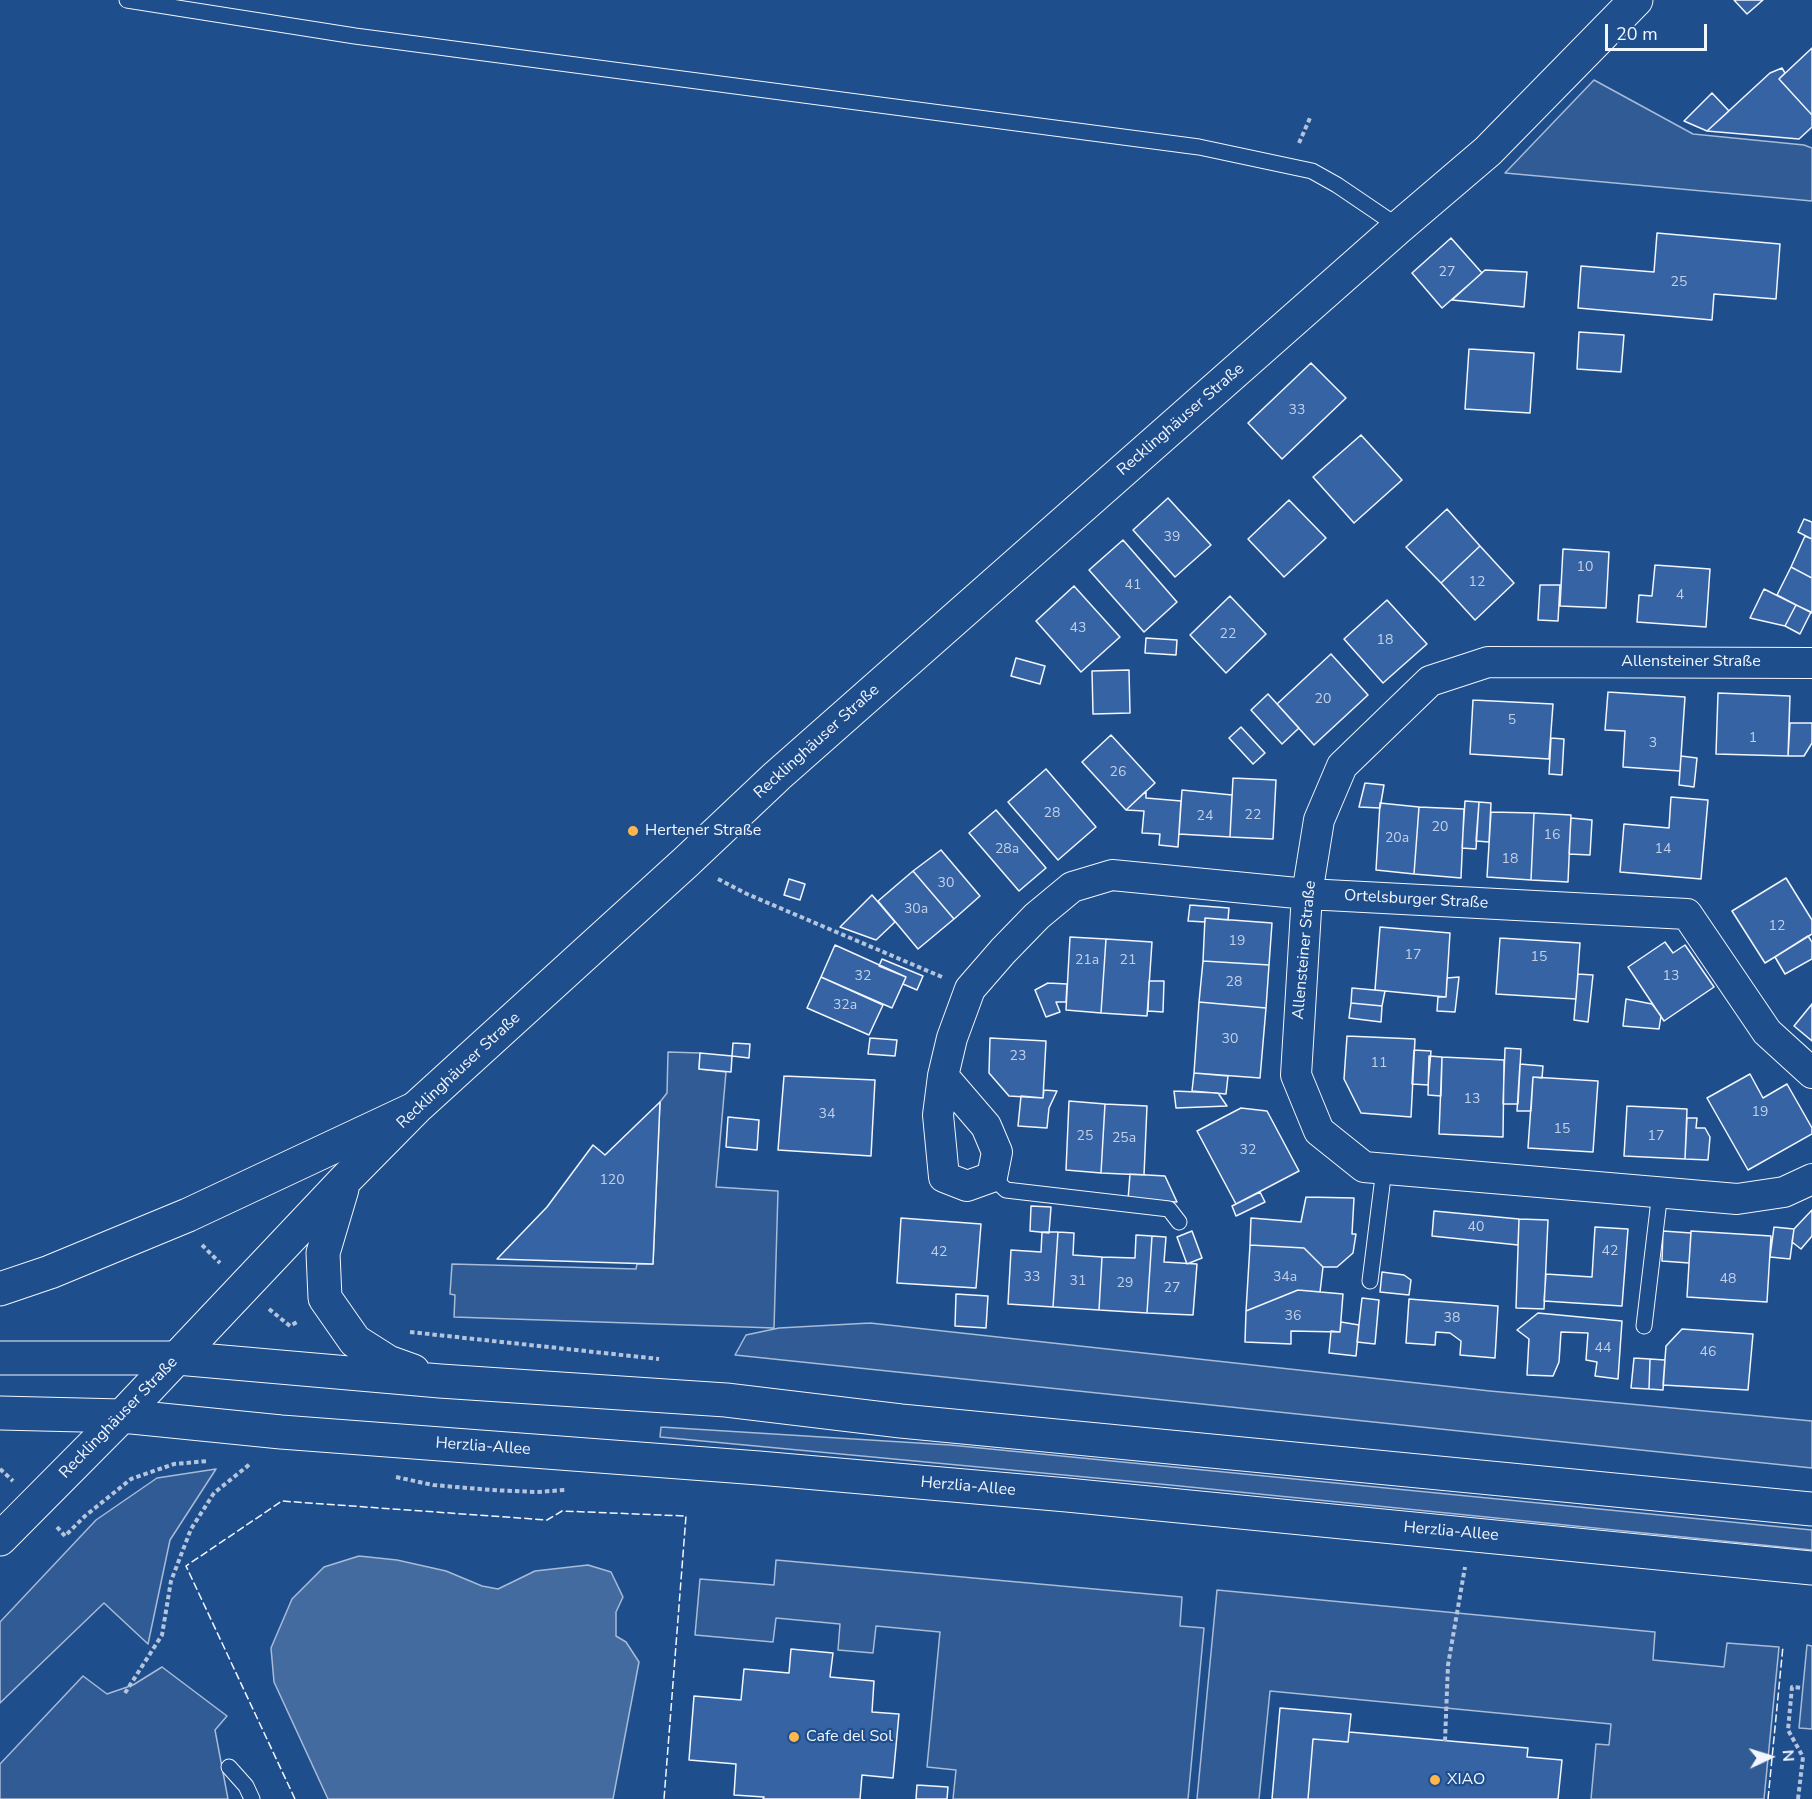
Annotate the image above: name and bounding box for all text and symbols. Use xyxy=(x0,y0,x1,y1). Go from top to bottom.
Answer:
scale bar xyxy=(1608,12,1710,50)
text: 20 m xyxy=(1616,22,1658,46)
house number: 27 xyxy=(1439,265,1455,281)
house number: 25 xyxy=(1671,275,1687,291)
street label: Recklinghäuser Straße xyxy=(1114,360,1248,480)
house number: 33 xyxy=(1289,403,1305,419)
house number: 39 xyxy=(1164,530,1180,546)
house number: 10 xyxy=(1577,560,1593,576)
house number: 12 xyxy=(1469,575,1485,591)
house number: 41 xyxy=(1125,578,1141,594)
house number: 4 xyxy=(1676,588,1684,604)
house number: 43 xyxy=(1070,621,1086,637)
house number: 22 xyxy=(1220,627,1236,643)
house number: 18 xyxy=(1377,633,1393,649)
street label: Allensteiner Straße xyxy=(1621,652,1761,672)
street label: Recklinghäuser Straße xyxy=(750,681,884,803)
house number: 20 xyxy=(1315,692,1331,708)
house number: 5 xyxy=(1508,713,1516,729)
house number: 1 xyxy=(1749,731,1757,747)
house number: 3 xyxy=(1649,736,1657,752)
house number: 26 xyxy=(1110,765,1126,781)
house number: 28 xyxy=(1044,806,1060,822)
house number: 22 xyxy=(1245,808,1261,824)
house number: 24 xyxy=(1197,809,1213,825)
house number: 20 xyxy=(1432,820,1448,836)
place label: Hertener Straße xyxy=(645,821,761,841)
marker: Hertener Straße xyxy=(626,824,640,838)
house number: 16 xyxy=(1544,828,1560,844)
house number: 20a xyxy=(1385,831,1409,847)
house number: 28a xyxy=(995,842,1019,858)
house number: 14 xyxy=(1655,842,1671,858)
house number: 18 xyxy=(1502,852,1518,868)
house number: 30 xyxy=(938,876,954,892)
street label: Allensteiner Straße xyxy=(1289,880,1321,1020)
street label: Ortelsburger Straße xyxy=(1343,887,1489,913)
house number: 30a xyxy=(904,902,928,918)
house number: 12 xyxy=(1769,919,1785,935)
house number: 19 xyxy=(1229,934,1245,950)
house number: 17 xyxy=(1405,948,1421,964)
house number: 15 xyxy=(1531,950,1547,966)
house number: 21a xyxy=(1075,953,1099,969)
house number: 21 xyxy=(1120,953,1136,969)
house number: 32 xyxy=(855,969,871,985)
house number: 13 xyxy=(1663,969,1679,985)
house number: 28 xyxy=(1226,975,1242,991)
house number: 32a xyxy=(833,998,857,1014)
street label: Recklinghäuser Straße xyxy=(393,1009,525,1133)
house number: 30 xyxy=(1222,1032,1238,1048)
house number: 23 xyxy=(1010,1049,1026,1065)
house number: 11 xyxy=(1371,1056,1387,1072)
house number: 13 xyxy=(1464,1092,1480,1108)
house number: 19 xyxy=(1752,1105,1768,1121)
house number: 34 xyxy=(819,1107,835,1123)
house number: 15 xyxy=(1554,1122,1570,1138)
house number: 25 xyxy=(1077,1129,1093,1145)
house number: 17 xyxy=(1648,1129,1664,1145)
house number: 25a xyxy=(1112,1131,1136,1147)
house number: 32 xyxy=(1240,1143,1256,1159)
house number: 120 xyxy=(599,1173,625,1189)
house number: 40 xyxy=(1468,1220,1484,1236)
house number: 42 xyxy=(1602,1244,1618,1260)
house number: 42 xyxy=(931,1245,947,1261)
house number: 33 xyxy=(1024,1270,1040,1286)
house number: 34a xyxy=(1273,1270,1297,1286)
house number: 48 xyxy=(1720,1272,1736,1288)
house number: 31 xyxy=(1070,1274,1086,1290)
house number: 29 xyxy=(1117,1276,1133,1292)
house number: 27 xyxy=(1164,1281,1180,1297)
house number: 36 xyxy=(1285,1309,1301,1325)
house number: 38 xyxy=(1444,1311,1460,1327)
house number: 44 xyxy=(1595,1341,1611,1357)
house number: 46 xyxy=(1700,1345,1716,1361)
street label: Recklinghäuser Straße xyxy=(56,1353,182,1483)
street label: Herzlia-Allee xyxy=(435,1434,531,1460)
street label: Herzlia-Allee xyxy=(920,1473,1016,1501)
street label: Herzlia-Allee xyxy=(1403,1518,1499,1546)
place label: Cafe del Sol xyxy=(806,1727,893,1747)
north arrow xyxy=(1740,1727,1800,1787)
marker: Cafe del Sol xyxy=(787,1730,801,1744)
text: N xyxy=(1777,1749,1799,1762)
place label: XIAO xyxy=(1447,1770,1485,1790)
marker: XIAO xyxy=(1428,1773,1442,1787)

